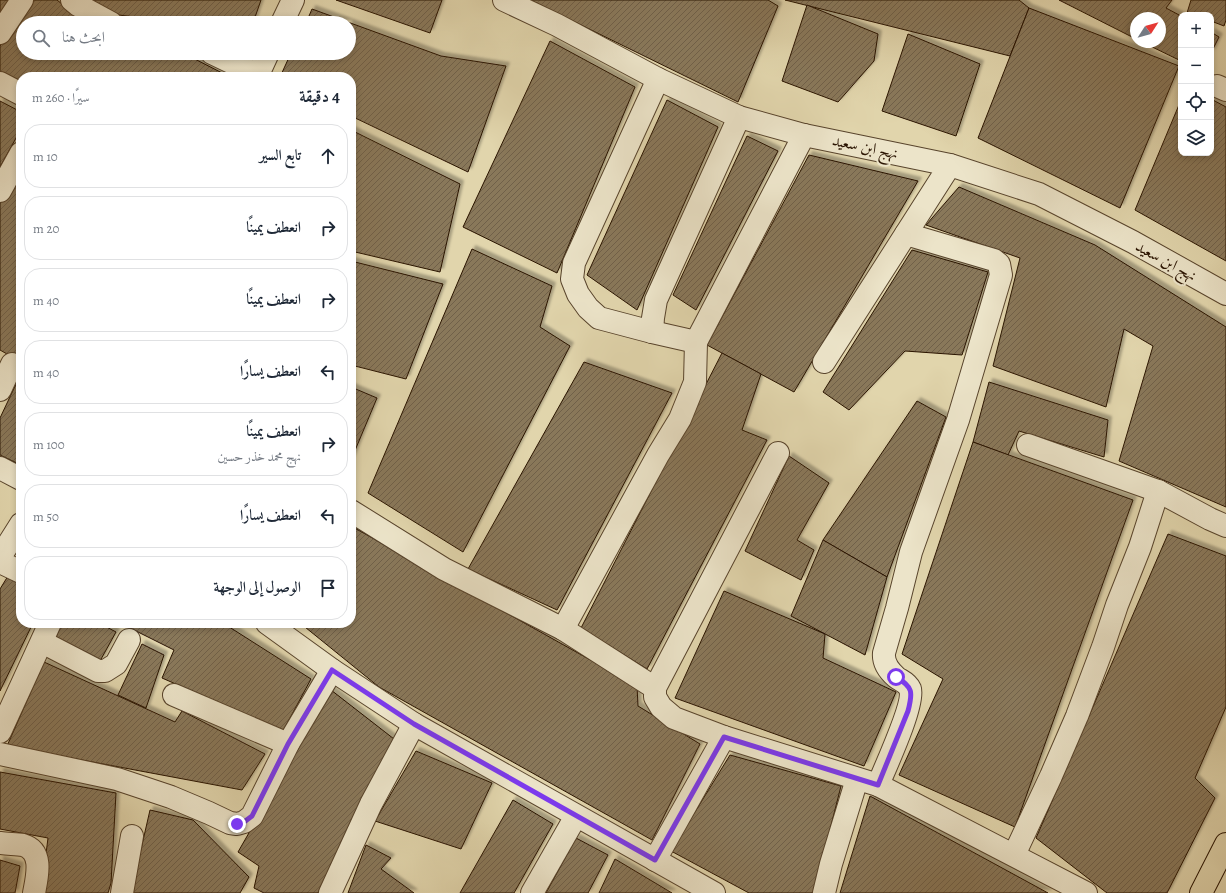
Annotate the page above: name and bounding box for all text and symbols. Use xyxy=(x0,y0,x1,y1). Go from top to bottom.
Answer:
north arrow xyxy=(1130,12,1166,48)
map controls xyxy=(1178,12,1214,156)
button: + xyxy=(1178,12,1214,48)
search box xyxy=(16,16,356,60)
icon: search xyxy=(30,27,52,49)
text: ابحث هنا xyxy=(62,27,105,47)
button: − xyxy=(1178,48,1214,84)
button: locate xyxy=(1178,84,1214,120)
text: 4 دقيقة xyxy=(299,85,340,108)
text: سيرًا · 260 m xyxy=(32,89,90,106)
button: layers xyxy=(1178,120,1214,156)
street label: نهج ابن سعيد xyxy=(829,129,900,168)
text: تابع السير xyxy=(259,145,301,165)
icon: ahead xyxy=(317,145,339,167)
text: 10 m xyxy=(33,148,58,165)
text: انعطف يمينًا xyxy=(246,217,301,237)
icon: right xyxy=(317,217,339,239)
text: 20 m xyxy=(33,220,60,237)
street label: نهج ابن سعيد xyxy=(1130,235,1201,289)
text: انعطف يمينًا xyxy=(246,289,301,309)
icon: right xyxy=(317,289,339,311)
text: 40 m xyxy=(33,292,59,309)
text: انعطف يسارًا xyxy=(240,361,301,381)
icon: left xyxy=(317,361,339,383)
text: 40 m xyxy=(33,364,59,381)
text: انعطف يمينًا xyxy=(246,421,301,441)
icon: right xyxy=(317,433,339,455)
text: 100 m xyxy=(33,436,65,453)
text: نهج محمد خذر حسين xyxy=(217,448,301,465)
text: انعطف يسارًا xyxy=(240,505,301,525)
icon: left xyxy=(317,505,339,527)
text: 50 m xyxy=(33,508,59,525)
text: الوصول إلى الوجهة xyxy=(214,577,301,597)
icon: arrive xyxy=(317,577,339,599)
route start xyxy=(887,668,905,686)
route end xyxy=(228,815,246,833)

